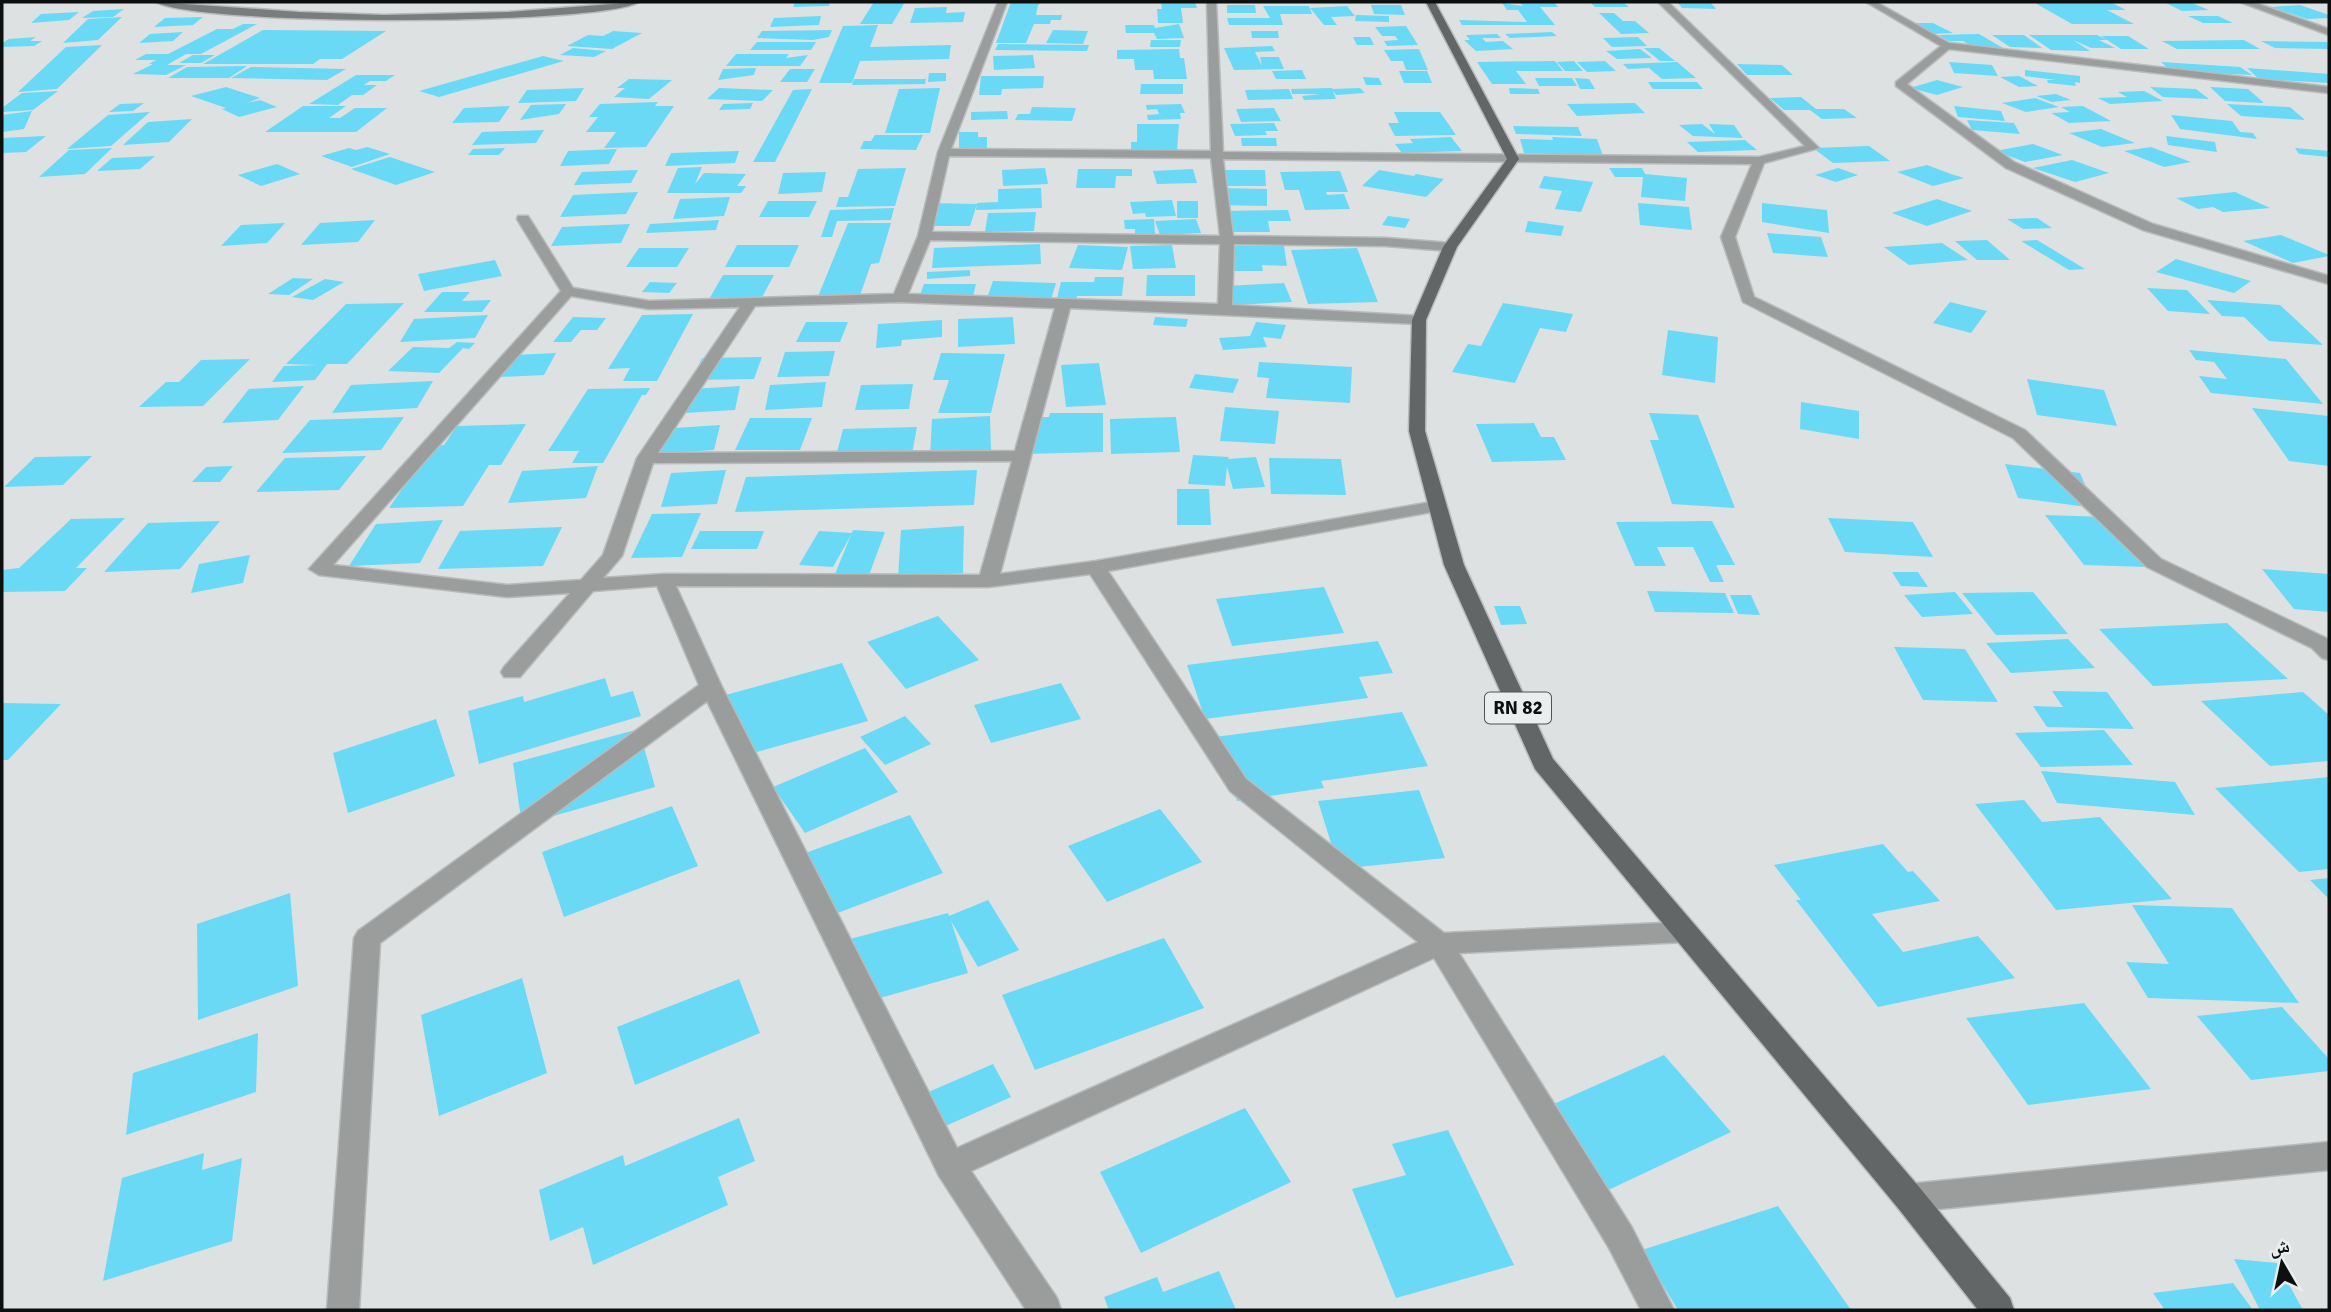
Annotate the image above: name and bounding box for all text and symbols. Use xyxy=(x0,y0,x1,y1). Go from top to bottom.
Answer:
road number: RN 82 xyxy=(1485,692,1551,723)
north arrow xyxy=(2247,1228,2317,1298)
text: ش xyxy=(2268,1234,2291,1261)

